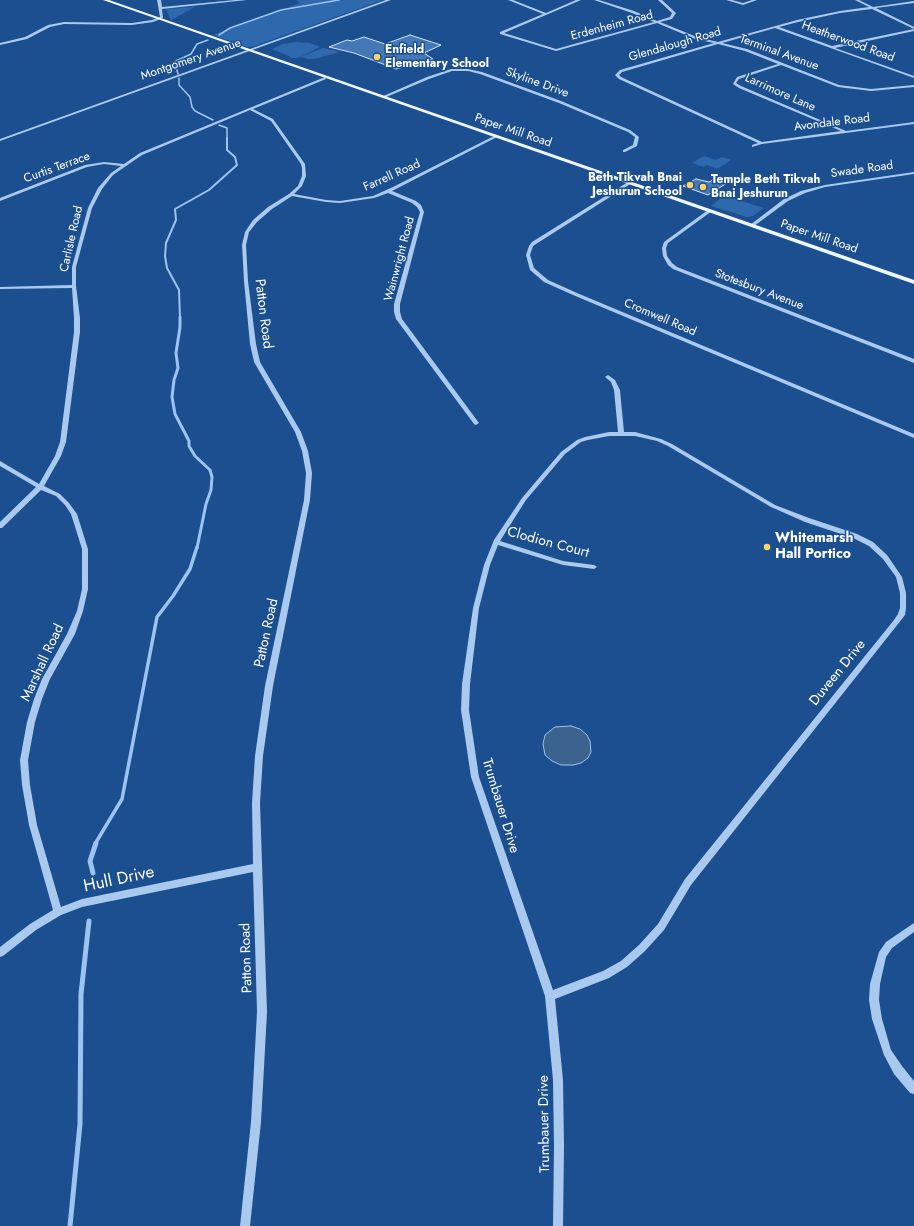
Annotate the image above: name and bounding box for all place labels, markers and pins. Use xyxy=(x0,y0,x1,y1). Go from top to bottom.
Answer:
place label: Enfield Elementary School xyxy=(385,43,489,71)
marker: Enfield Elementary School xyxy=(372,52,382,62)
place label: Beth Tikvah Bnai Jeshurun School xyxy=(588,171,682,199)
place label: Temple Beth Tikvah Bnai Jeshurun xyxy=(711,173,820,201)
marker: Beth Tikvah Bnai Jeshurun School xyxy=(685,180,695,190)
marker: Temple Beth Tikvah Bnai Jeshurun xyxy=(698,182,708,192)
place label: Whitemarsh Hall Portico xyxy=(775,531,853,564)
marker: Whitemarsh Hall Portico xyxy=(762,542,772,552)

